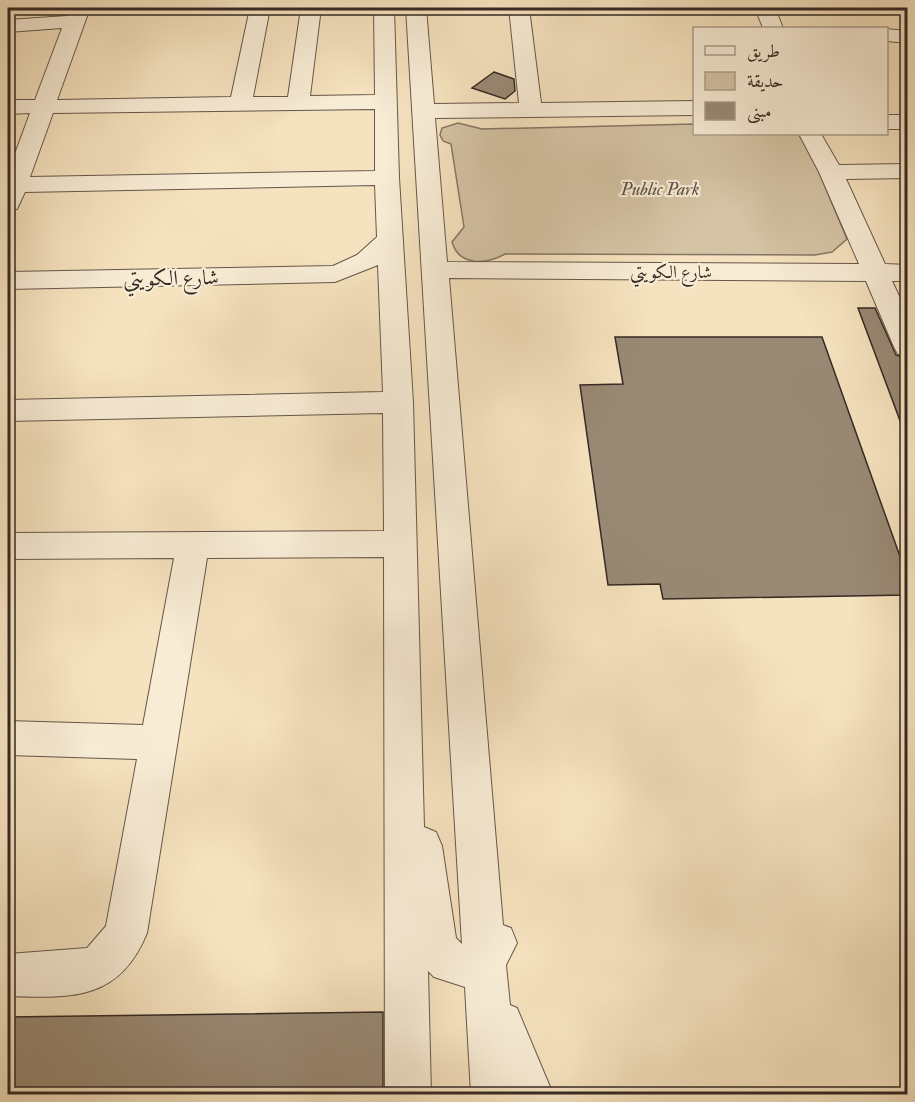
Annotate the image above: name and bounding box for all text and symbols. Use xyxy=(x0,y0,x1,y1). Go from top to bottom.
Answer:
legend xyxy=(693,27,888,135)
text: طريق xyxy=(747,40,780,63)
text: حديقة xyxy=(747,70,783,93)
text: مبنى xyxy=(747,100,772,124)
park label: Public Park xyxy=(620,178,699,201)
street label: شارع الكويتي xyxy=(630,261,712,288)
street label: شارع الكويتي xyxy=(123,264,219,298)

